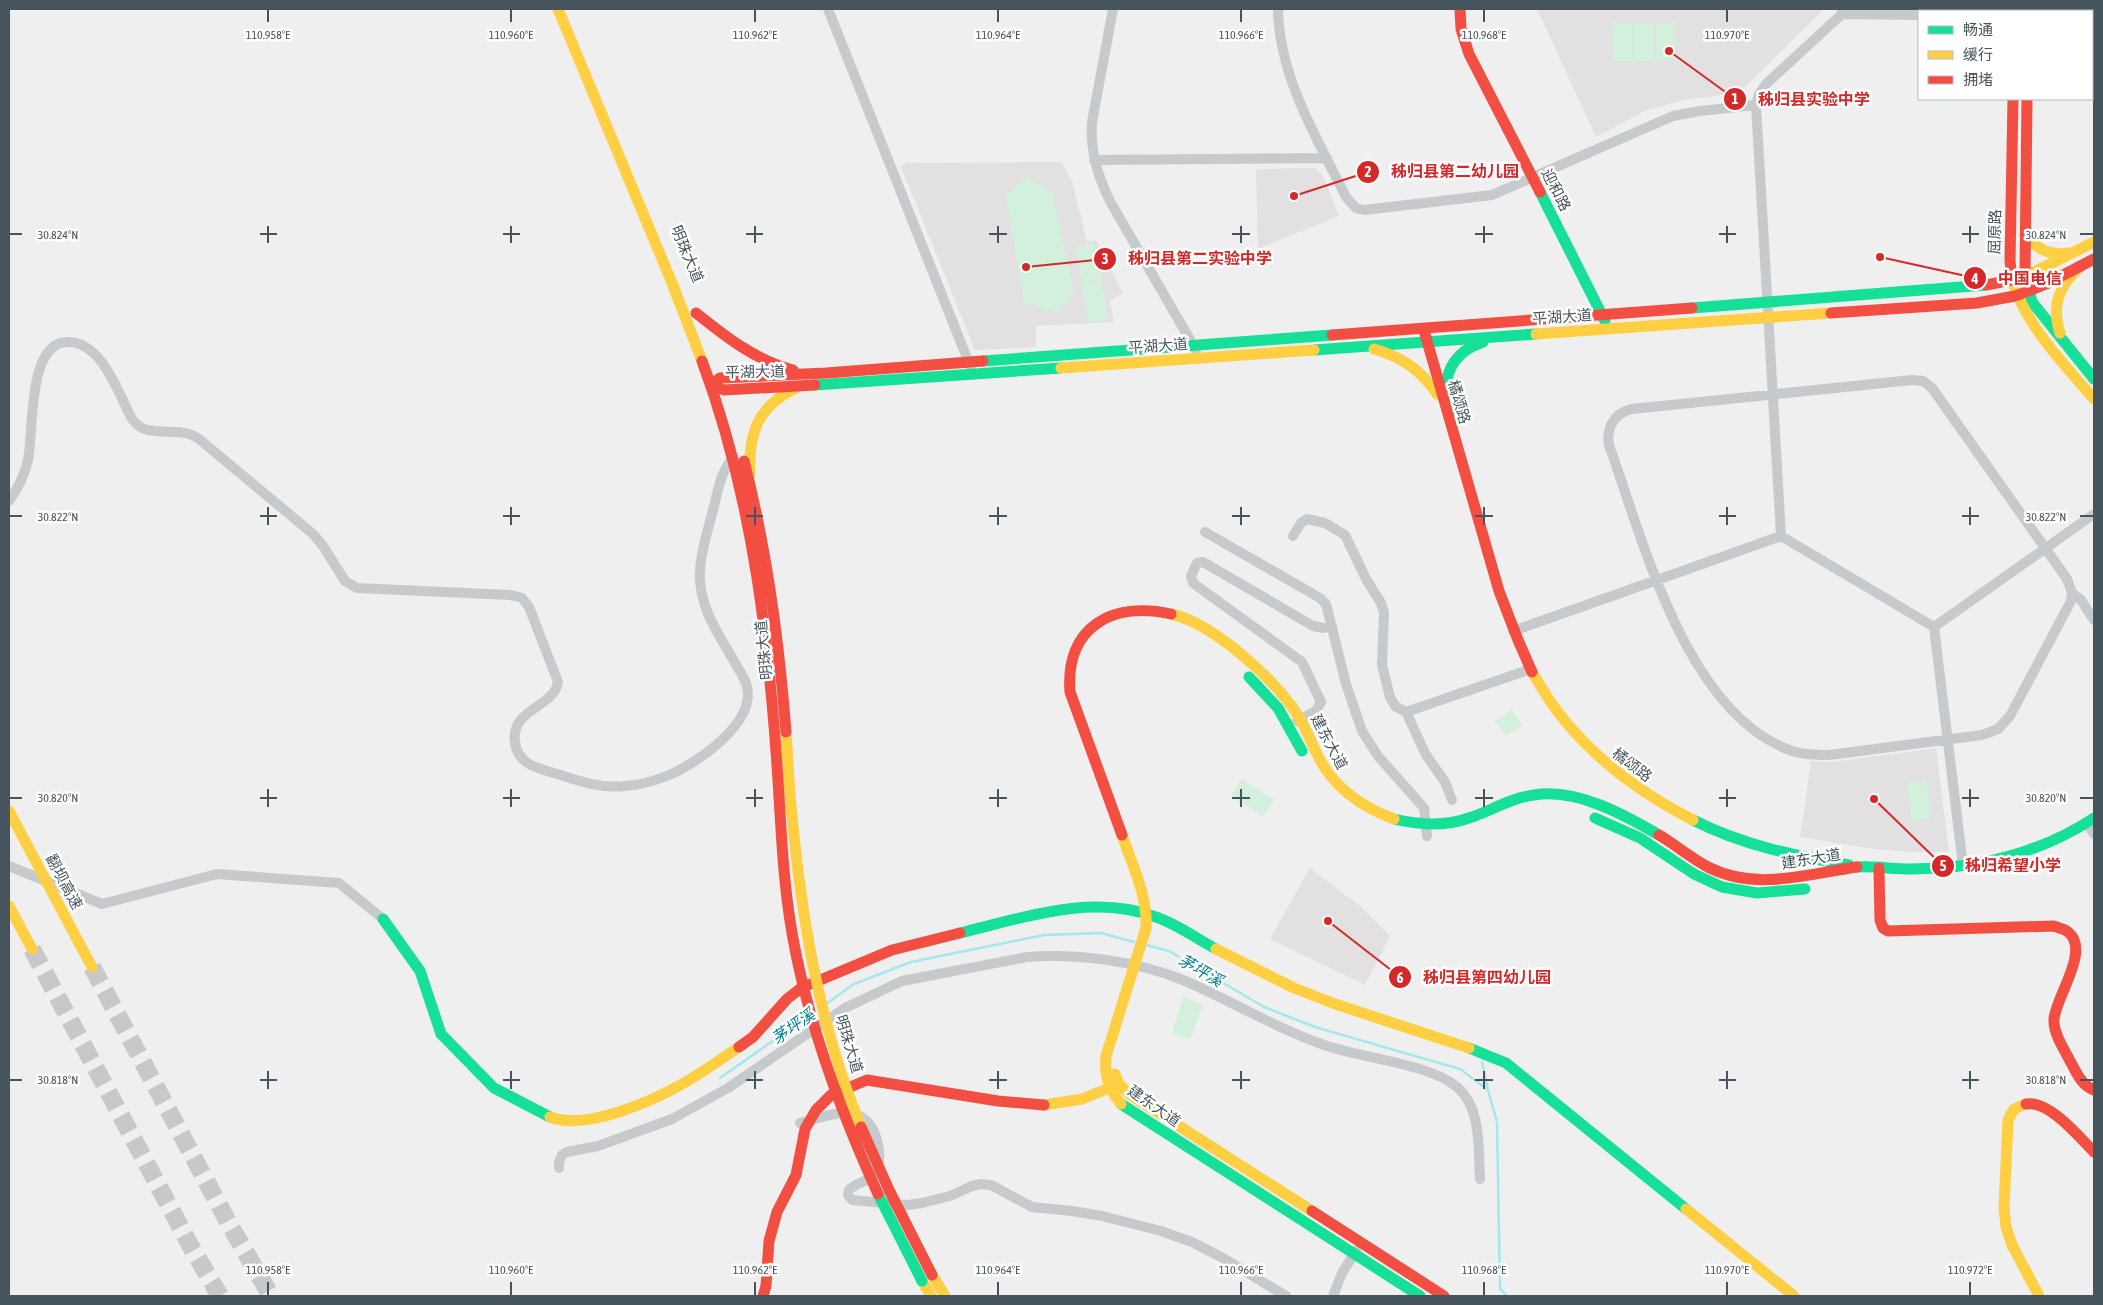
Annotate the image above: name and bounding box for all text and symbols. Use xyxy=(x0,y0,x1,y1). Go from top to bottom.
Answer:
legend xyxy=(1918,10,2093,100)
text: 畅通 xyxy=(1963,21,1993,38)
text: 110.958°E xyxy=(246,28,290,42)
text: 110.960°E xyxy=(489,28,533,42)
text: 110.962°E xyxy=(733,28,777,42)
text: 110.964°E xyxy=(976,28,1020,42)
text: 110.966°E xyxy=(1219,28,1263,42)
text: 110.968°E xyxy=(1462,28,1506,42)
text: 110.970°E xyxy=(1705,28,1749,42)
text: 缓行 xyxy=(1963,46,1993,63)
text: 拥堵 xyxy=(1963,71,1993,88)
callout: 秭归县实验中学 xyxy=(1723,84,1880,115)
text: 1 xyxy=(1731,90,1739,107)
text: 秭归县实验中学 xyxy=(1758,90,1870,108)
callout: 秭归县第二幼儿园 xyxy=(1356,156,1529,187)
text: 秭归县第二幼儿园 xyxy=(1391,162,1519,180)
text: 2 xyxy=(1364,163,1372,180)
street label: 迎和路 xyxy=(1539,166,1574,214)
street label: 屈原路 xyxy=(1986,209,2003,255)
street label: 明珠大道 xyxy=(668,223,707,285)
text: 30.824°N xyxy=(38,228,78,242)
text: 30.824°N xyxy=(2026,228,2066,242)
callout: 秭归县第二实验中学 xyxy=(1093,243,1282,274)
text: 秭归县第二实验中学 xyxy=(1128,249,1272,267)
text: 3 xyxy=(1101,250,1109,267)
callout: 中国电信 xyxy=(1963,263,2072,294)
text: 中国电信 xyxy=(1998,269,2062,287)
text: 4 xyxy=(1970,270,1979,287)
street label: 平湖大道 xyxy=(1531,306,1592,327)
street label: 平湖大道 xyxy=(1127,335,1188,356)
street label: 平湖大道 xyxy=(725,362,785,381)
street label: 橘颂路 xyxy=(1445,378,1474,426)
text: 30.822°N xyxy=(38,510,78,524)
text: 30.822°N xyxy=(2026,510,2066,524)
street label: 明珠大道 xyxy=(752,619,775,681)
street label: 建东大道 xyxy=(1308,711,1351,772)
street label: 橘颂路 xyxy=(1609,744,1655,785)
text: 30.820°N xyxy=(38,791,78,805)
text: 30.820°N xyxy=(2026,791,2066,805)
street label: 建东大道 xyxy=(1780,845,1842,872)
callout: 秭归希望小学 xyxy=(1930,850,2071,881)
street label: 翻坝高速 xyxy=(43,851,86,912)
text: 秭归希望小学 xyxy=(1965,856,2061,874)
text: 5 xyxy=(1939,857,1947,874)
water label: 茅坪溪 xyxy=(1176,950,1228,991)
callout: 秭归县第四幼儿园 xyxy=(1388,962,1561,993)
text: 秭归县第四幼儿园 xyxy=(1423,968,1551,986)
text: 6 xyxy=(1396,969,1404,986)
water label: 茅坪溪 xyxy=(768,1004,819,1047)
street label: 明珠大道 xyxy=(833,1013,866,1075)
text: 30.818°N xyxy=(38,1073,78,1087)
text: 30.818°N xyxy=(2026,1073,2066,1087)
street label: 建东大道 xyxy=(1125,1081,1184,1130)
text: 110.958°E xyxy=(246,1263,290,1277)
text: 110.960°E xyxy=(489,1263,533,1277)
text: 110.962°E xyxy=(733,1263,777,1277)
text: 110.964°E xyxy=(976,1263,1020,1277)
text: 110.966°E xyxy=(1219,1263,1263,1277)
text: 110.968°E xyxy=(1462,1263,1506,1277)
text: 110.970°E xyxy=(1705,1263,1749,1277)
text: 110.972°E xyxy=(1948,1263,1992,1277)

